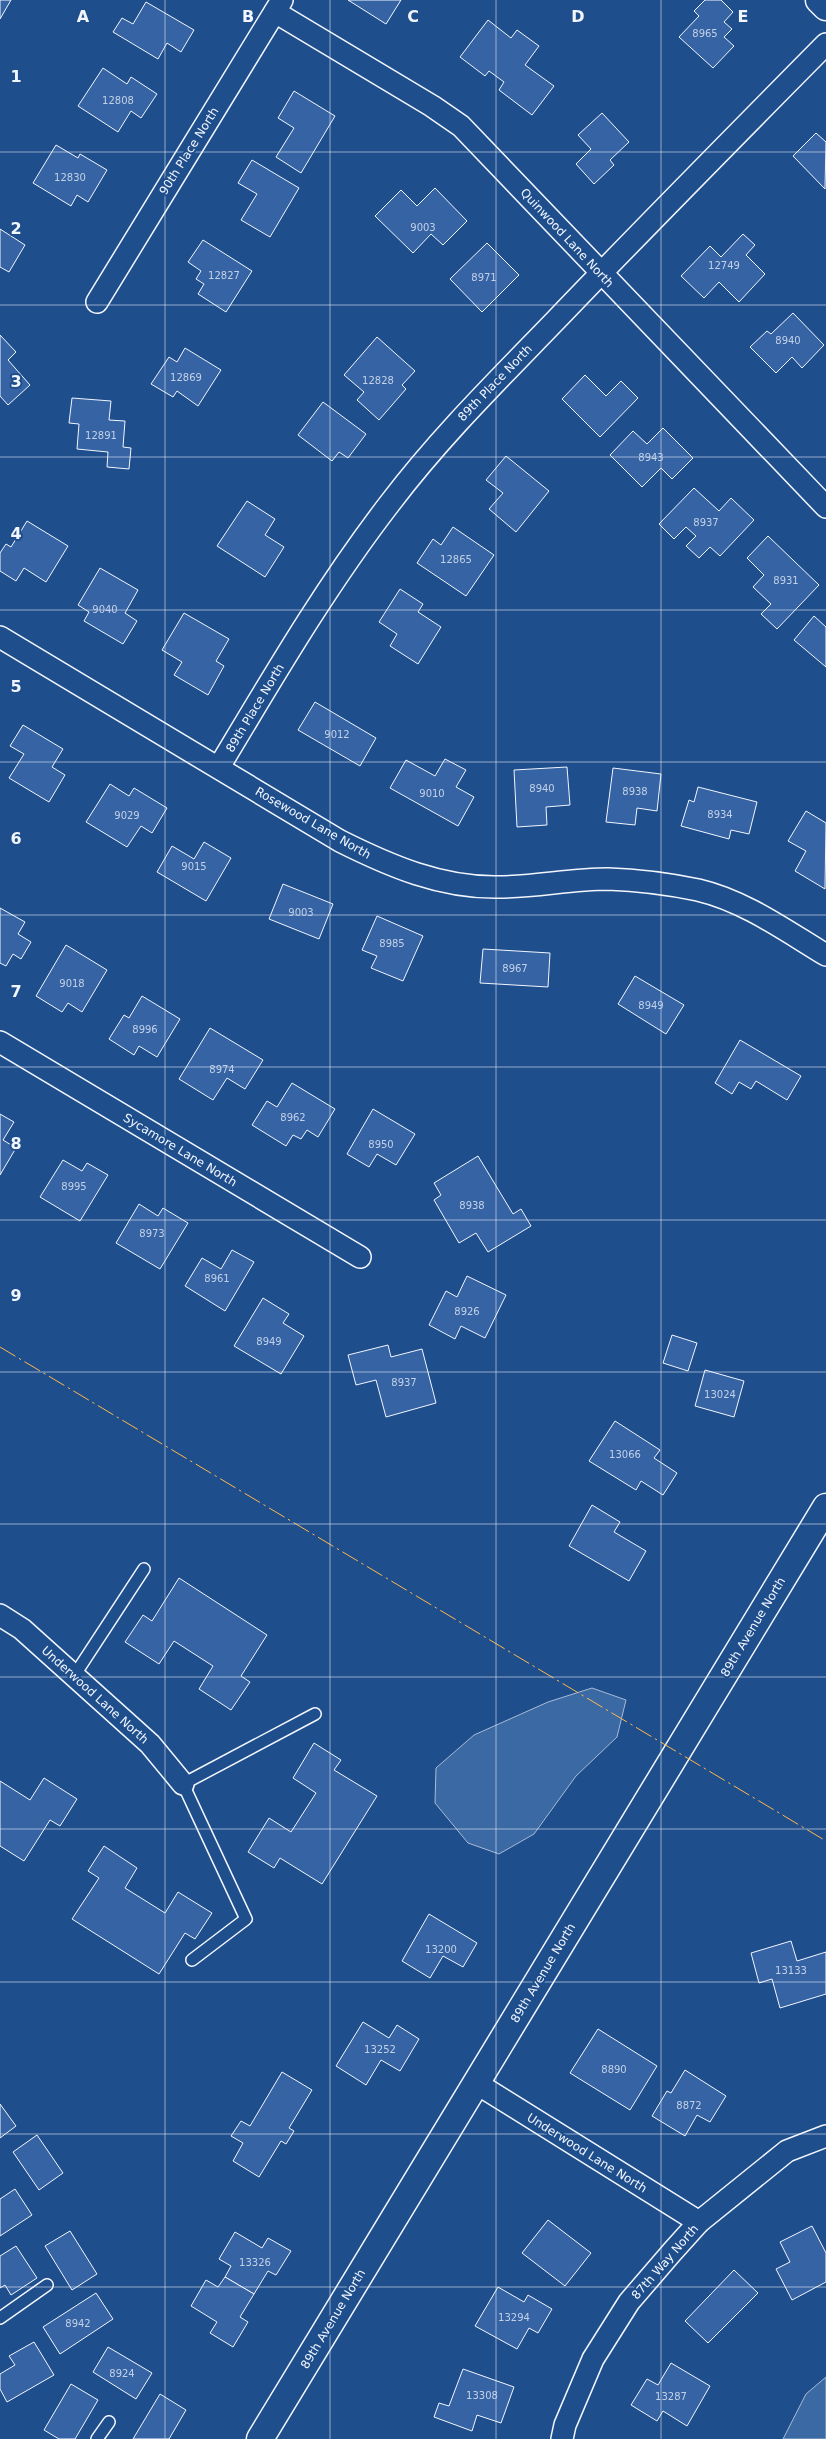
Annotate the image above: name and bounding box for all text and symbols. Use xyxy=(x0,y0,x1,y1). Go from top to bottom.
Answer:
text: A xyxy=(77,7,90,26)
text: B xyxy=(242,7,254,26)
text: C xyxy=(407,7,419,26)
text: D xyxy=(571,7,585,26)
text: E xyxy=(738,7,748,26)
house number: 8965 xyxy=(692,28,718,39)
text: 1 xyxy=(10,67,22,86)
house number: 12808 xyxy=(102,95,134,106)
street label: 90th Place North xyxy=(156,105,222,197)
house number: 12830 xyxy=(54,172,86,183)
street label: Quinwood Lane North xyxy=(517,186,617,290)
text: 2 xyxy=(10,219,22,238)
house number: 9003 xyxy=(410,222,436,233)
house number: 12749 xyxy=(708,260,740,271)
house number: 12827 xyxy=(208,270,240,281)
house number: 8971 xyxy=(471,272,497,283)
house number: 8940 xyxy=(775,335,801,346)
street label: 89th Place North xyxy=(455,342,535,424)
text: 3 xyxy=(10,372,22,391)
house number: 12869 xyxy=(170,372,202,383)
house number: 12828 xyxy=(362,375,394,386)
house number: 12891 xyxy=(85,430,117,441)
house number: 8943 xyxy=(638,452,664,463)
house number: 8937 xyxy=(693,517,719,528)
text: 4 xyxy=(10,524,22,543)
house number: 12865 xyxy=(440,554,472,565)
house number: 8931 xyxy=(773,575,799,586)
house number: 9040 xyxy=(92,604,118,615)
street label: 89th Place North xyxy=(223,661,287,755)
text: 5 xyxy=(10,677,22,696)
house number: 9012 xyxy=(324,729,350,740)
house number: 8940 xyxy=(529,783,555,794)
street label: Rosewood Lane North xyxy=(253,784,373,862)
house number: 8938 xyxy=(622,786,648,797)
house number: 9010 xyxy=(419,788,445,799)
house number: 8934 xyxy=(707,809,733,820)
house number: 9029 xyxy=(114,810,140,821)
text: 6 xyxy=(10,829,22,848)
house number: 9015 xyxy=(181,861,207,872)
house number: 9003 xyxy=(288,907,314,918)
house number: 8985 xyxy=(379,938,405,949)
house number: 8967 xyxy=(502,963,528,974)
house number: 9018 xyxy=(59,978,85,989)
text: 7 xyxy=(10,982,22,1001)
house number: 8949 xyxy=(638,1000,664,1011)
house number: 8996 xyxy=(132,1024,158,1035)
house number: 8974 xyxy=(209,1064,235,1075)
street label: Sycamore Lane North xyxy=(121,1111,239,1189)
house number: 8962 xyxy=(280,1112,306,1123)
text: 8 xyxy=(10,1134,22,1153)
house number: 8950 xyxy=(368,1139,394,1150)
house number: 8995 xyxy=(61,1181,87,1192)
house number: 8938 xyxy=(459,1200,485,1211)
house number: 8973 xyxy=(139,1228,165,1239)
house number: 8961 xyxy=(204,1273,230,1284)
text: 9 xyxy=(10,1286,22,1305)
house number: 8926 xyxy=(454,1306,480,1317)
house number: 8949 xyxy=(256,1336,282,1347)
house number: 8937 xyxy=(391,1377,417,1388)
house number: 13024 xyxy=(704,1389,736,1400)
house number: 13066 xyxy=(609,1449,641,1460)
street label: 89th Avenue North xyxy=(718,1575,788,1679)
street label: Underwood Lane North xyxy=(39,1643,151,1747)
street label: 89th Avenue North xyxy=(508,1921,578,2025)
house number: 13200 xyxy=(425,1944,457,1955)
house number: 13133 xyxy=(775,1965,807,1976)
house number: 13252 xyxy=(364,2044,396,2055)
house number: 8890 xyxy=(601,2064,627,2075)
house number: 8872 xyxy=(676,2100,702,2111)
street label: Underwood Lane North xyxy=(524,2110,650,2196)
street label: 87th Way North xyxy=(629,2222,701,2302)
house number: 13326 xyxy=(239,2257,271,2268)
street label: 89th Avenue North xyxy=(298,2267,368,2371)
house number: 13294 xyxy=(498,2312,530,2323)
house number: 8942 xyxy=(65,2318,91,2329)
house number: 8924 xyxy=(109,2368,135,2379)
house number: 13308 xyxy=(466,2390,498,2401)
house number: 13287 xyxy=(655,2391,687,2402)

